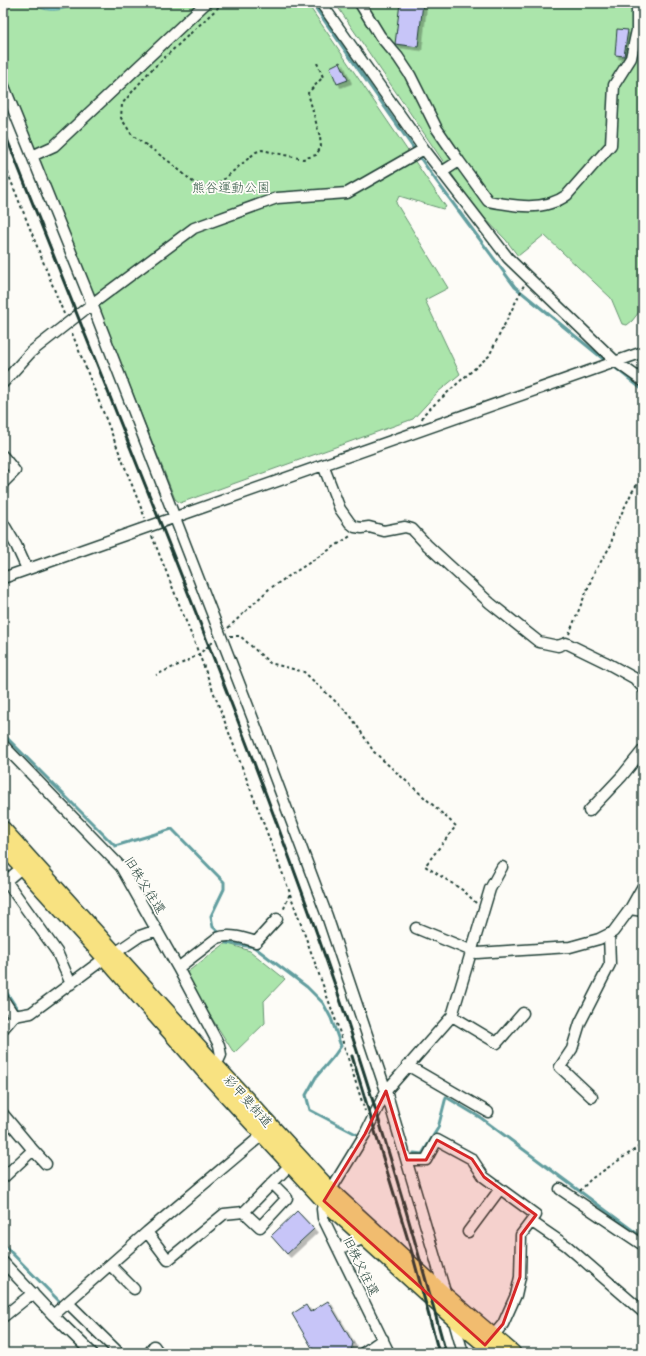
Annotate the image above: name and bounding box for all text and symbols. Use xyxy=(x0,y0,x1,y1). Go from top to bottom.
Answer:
park label: 熊谷運動公園 xyxy=(192,180,270,195)
street label: 旧秩父往還 xyxy=(121,853,169,917)
street label: 彩甲斐街道 xyxy=(221,1072,275,1130)
street label: 旧秩父往還 xyxy=(340,1233,382,1299)

